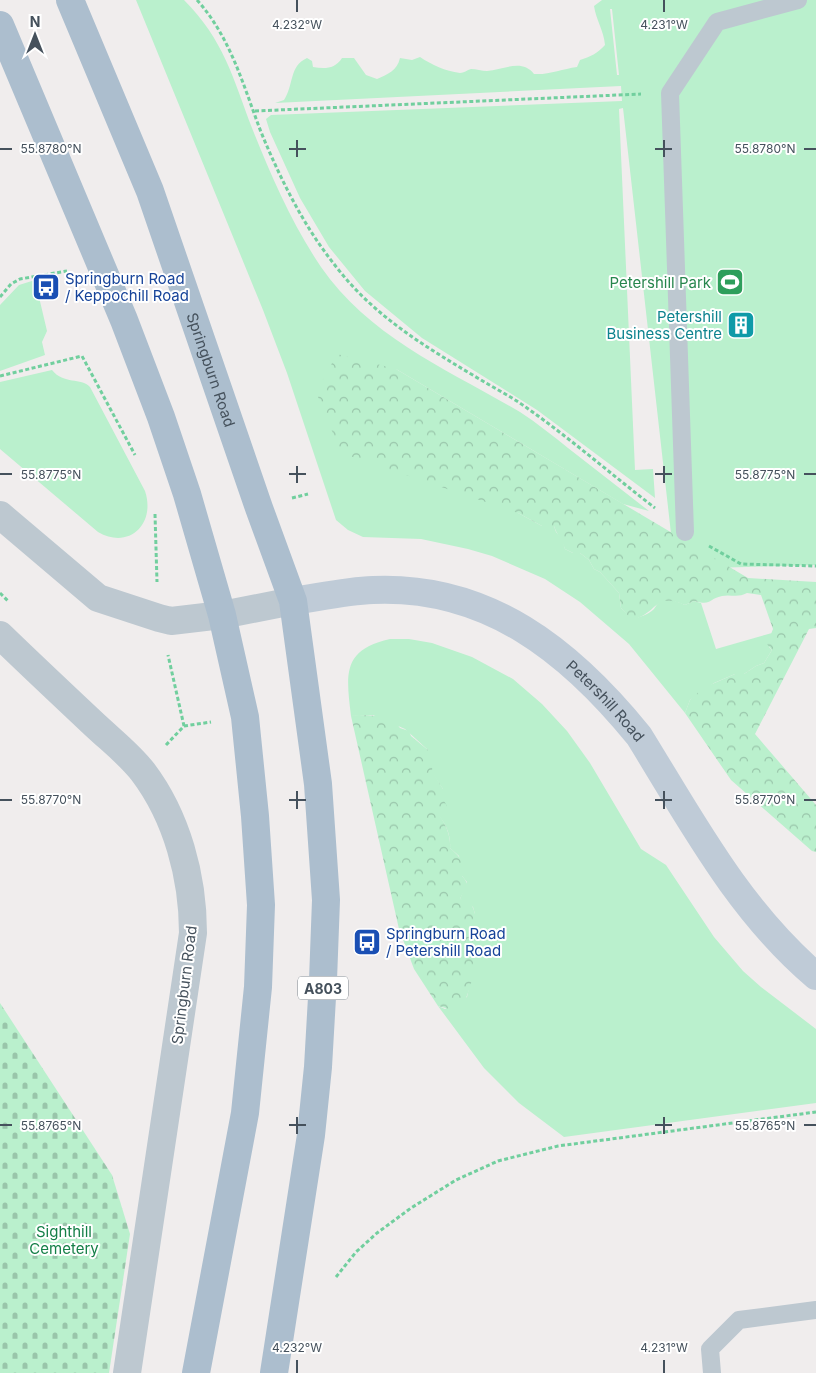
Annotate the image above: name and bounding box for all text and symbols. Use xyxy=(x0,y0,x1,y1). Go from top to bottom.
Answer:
north arrow xyxy=(10,10,60,60)
text: N xyxy=(30,13,40,30)
text: 4.232°W xyxy=(272,17,322,32)
text: 4.231°W xyxy=(640,17,688,32)
text: 55.8780°N xyxy=(20,141,82,156)
text: 55.8780°N xyxy=(734,141,796,156)
sports icon: Petershill Park xyxy=(715,267,745,297)
place label: Springburn Road / Keppochill Road xyxy=(65,269,189,305)
bus stop icon: Springburn Road / Keppochill Road xyxy=(31,272,61,302)
place label: Petershill Park xyxy=(610,273,712,292)
place label: Petershill Business Centre xyxy=(606,307,722,343)
street label: Springburn Road xyxy=(183,310,240,429)
building icon: Petershill Business Centre xyxy=(726,310,756,340)
text: 55.8775°N xyxy=(21,467,81,482)
text: 55.8775°N xyxy=(735,467,795,482)
street label: Petershill Road xyxy=(563,656,649,745)
text: 55.8770°N xyxy=(21,792,81,807)
text: 55.8770°N xyxy=(735,792,795,807)
street label: Springburn Road xyxy=(167,924,201,1046)
place label: Springburn Road / Petershill Road xyxy=(386,924,506,960)
bus stop icon: Springburn Road / Petershill Road xyxy=(352,927,382,957)
road number: A803 xyxy=(298,976,348,1000)
text: 55.8765°N xyxy=(21,1118,81,1133)
text: 55.8765°N xyxy=(735,1118,795,1133)
park label: Sighthill Cemetery xyxy=(29,1222,99,1258)
text: 4.232°W xyxy=(272,1340,322,1355)
text: 4.231°W xyxy=(640,1340,688,1355)

